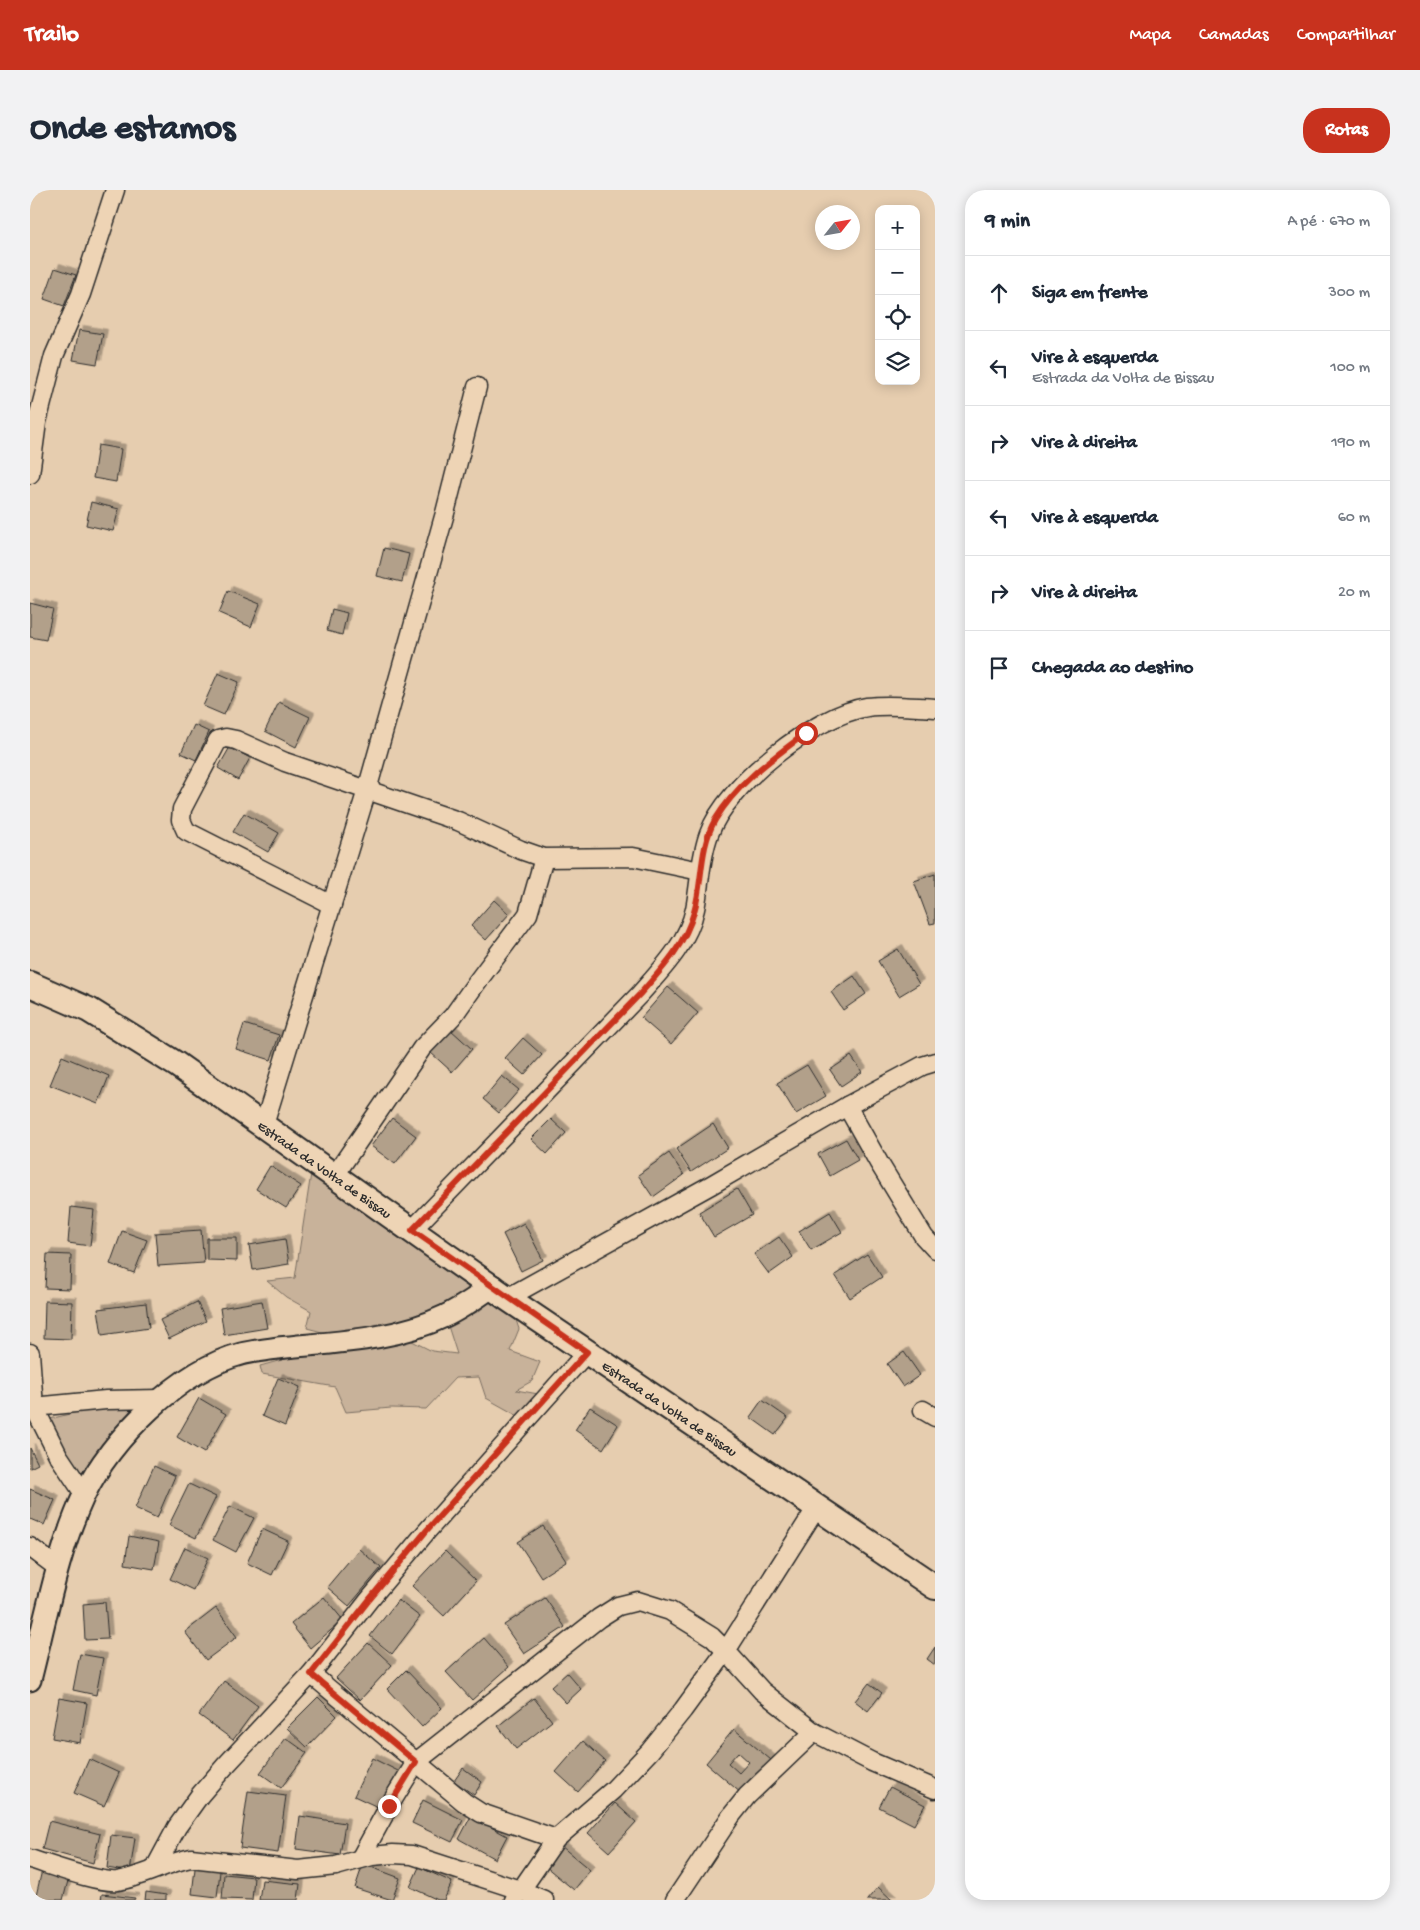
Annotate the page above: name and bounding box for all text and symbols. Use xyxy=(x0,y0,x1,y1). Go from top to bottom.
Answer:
text: Trailo xyxy=(25,21,79,50)
text: Mapa xyxy=(1130,25,1171,46)
text: Camadas xyxy=(1199,25,1269,46)
text: Compartilhar xyxy=(1297,25,1395,46)
button: Rotas xyxy=(1303,108,1390,153)
text: Onde estamos xyxy=(30,110,235,151)
north arrow xyxy=(815,205,860,250)
map controls xyxy=(875,205,920,385)
button: + xyxy=(875,205,920,250)
text: 9 min xyxy=(985,210,1030,235)
text: A pé · 670 m xyxy=(1287,213,1370,232)
button: − xyxy=(875,250,920,295)
icon: ahead xyxy=(985,279,1013,307)
text: Siga em frente xyxy=(1032,282,1148,305)
text: 300 m xyxy=(1328,284,1370,303)
button: locate xyxy=(875,295,920,340)
button: layers xyxy=(875,340,920,385)
text: Vire à esquerda xyxy=(1032,347,1158,370)
icon: left xyxy=(985,354,1013,382)
text: 100 m xyxy=(1330,359,1370,378)
text: Estrada da Volta de Bissau xyxy=(1032,370,1214,389)
icon: right xyxy=(985,429,1013,457)
text: Vire à direita xyxy=(1032,432,1137,455)
text: 190 m xyxy=(1331,434,1370,453)
icon: left xyxy=(985,504,1013,532)
text: Vire à esquerda xyxy=(1032,507,1158,530)
text: 60 m xyxy=(1338,509,1370,528)
icon: right xyxy=(985,579,1013,607)
text: Vire à direita xyxy=(1032,582,1137,605)
text: 20 m xyxy=(1338,584,1370,603)
icon: arrive xyxy=(985,654,1013,682)
text: Chegada ao destino xyxy=(1032,657,1193,680)
route start xyxy=(795,722,818,745)
street label: Estrada da Volta de Bissau xyxy=(253,1118,394,1224)
street label: Estrada da Volta de Bissau xyxy=(598,1358,740,1462)
route end xyxy=(378,1795,401,1818)

